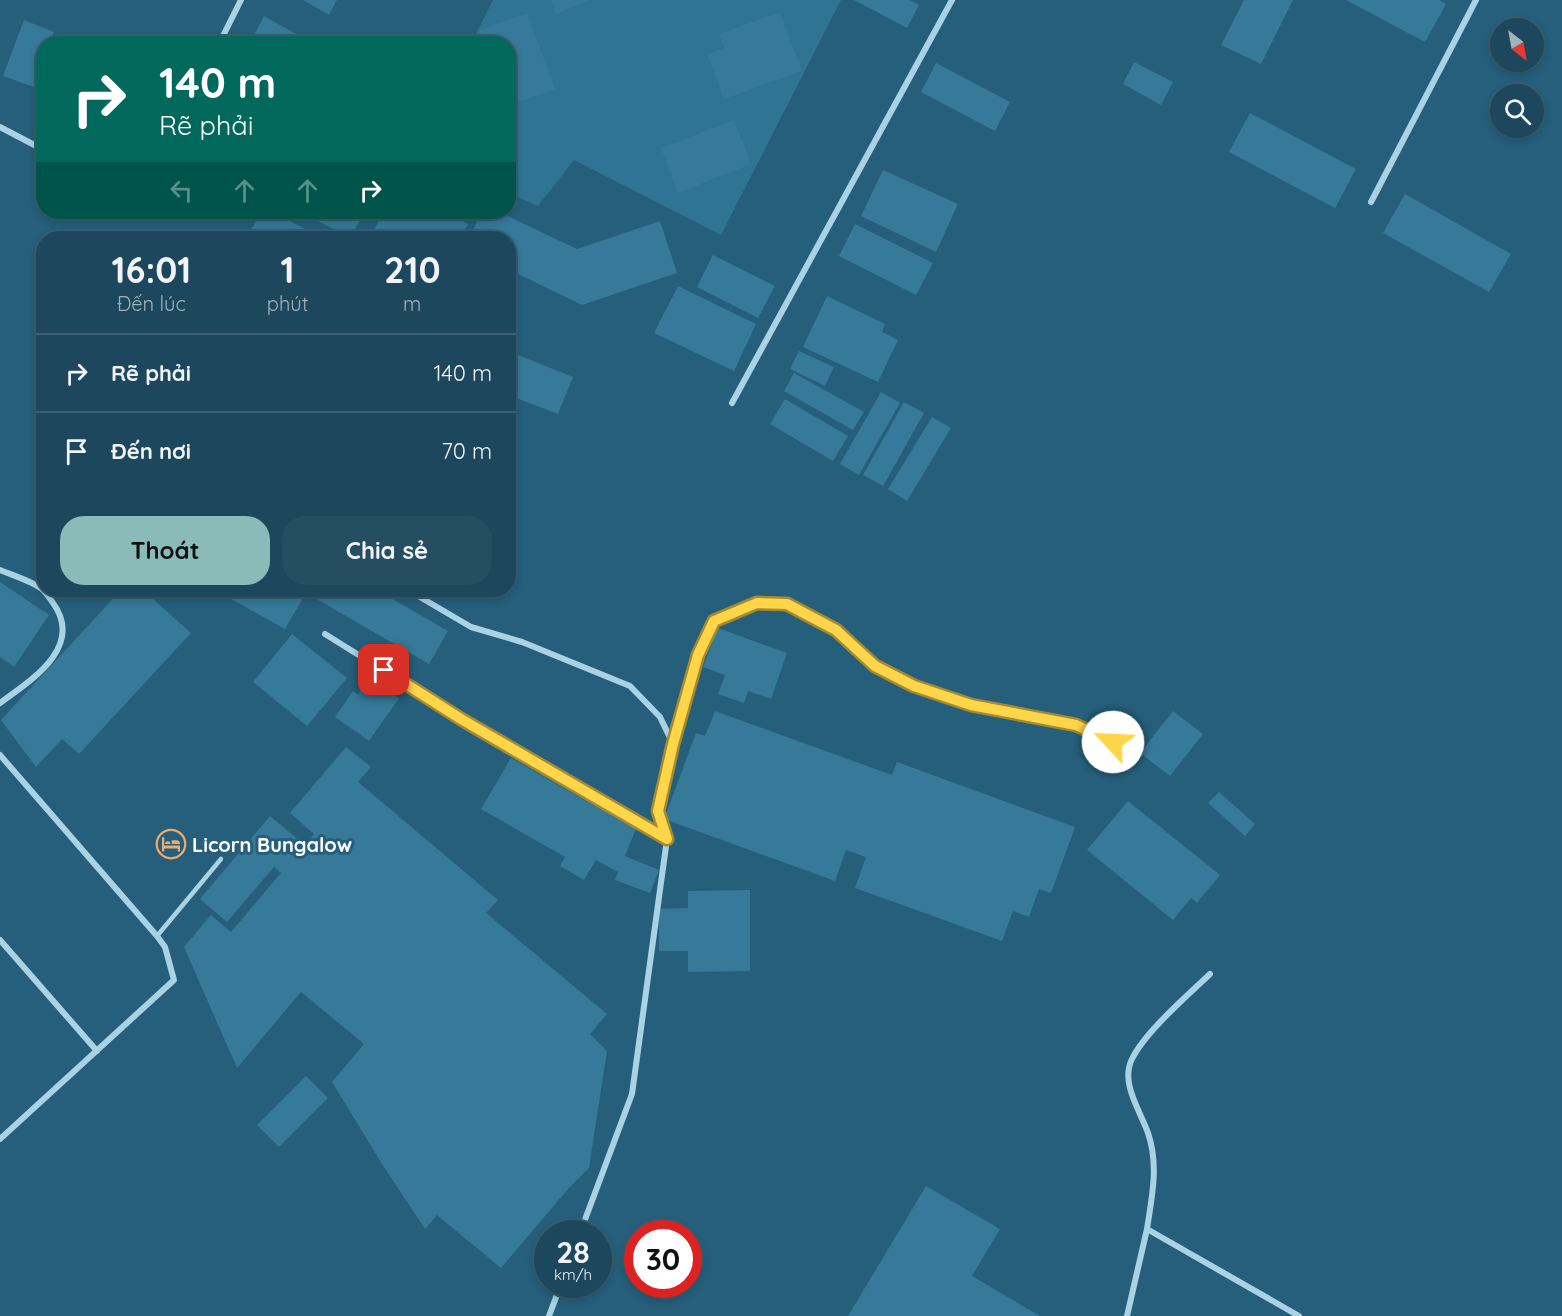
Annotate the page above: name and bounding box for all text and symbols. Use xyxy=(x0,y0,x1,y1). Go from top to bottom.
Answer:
north arrow xyxy=(1490,18,1544,72)
map controls xyxy=(1490,18,1544,138)
text: 140 m xyxy=(159,56,276,109)
icon: right xyxy=(60,60,138,138)
button: search xyxy=(1490,84,1544,138)
text: Rẽ phải xyxy=(159,108,253,142)
icon: left xyxy=(165,174,198,207)
icon: ahead xyxy=(228,174,261,207)
icon: ahead xyxy=(291,174,324,207)
icon: right xyxy=(354,174,387,207)
text: 16:01 xyxy=(111,247,191,292)
text: 1 xyxy=(281,247,295,292)
text: 210 xyxy=(384,247,441,292)
text: Đến lúc xyxy=(117,291,186,316)
text: phút xyxy=(267,291,308,316)
text: m xyxy=(403,291,421,316)
icon: right xyxy=(60,357,93,390)
text: Rẽ phải xyxy=(111,359,191,387)
text: 140 m xyxy=(433,359,492,387)
icon: arrive xyxy=(60,435,93,468)
text: Đến nơi xyxy=(111,437,191,465)
text: 70 m xyxy=(442,437,492,465)
button: Thoát xyxy=(60,516,270,585)
button: Chia sẻ xyxy=(282,516,492,585)
pin xyxy=(358,644,409,695)
icon: arrive xyxy=(367,653,400,686)
position arrow xyxy=(1081,710,1145,774)
hotel icon: Licorn Bungalow xyxy=(155,828,187,860)
place label: Licorn Bungalow xyxy=(192,832,352,857)
speed limit sign: 30 xyxy=(624,1220,702,1298)
text: 28 xyxy=(556,1233,590,1271)
text: km/h xyxy=(554,1265,592,1284)

